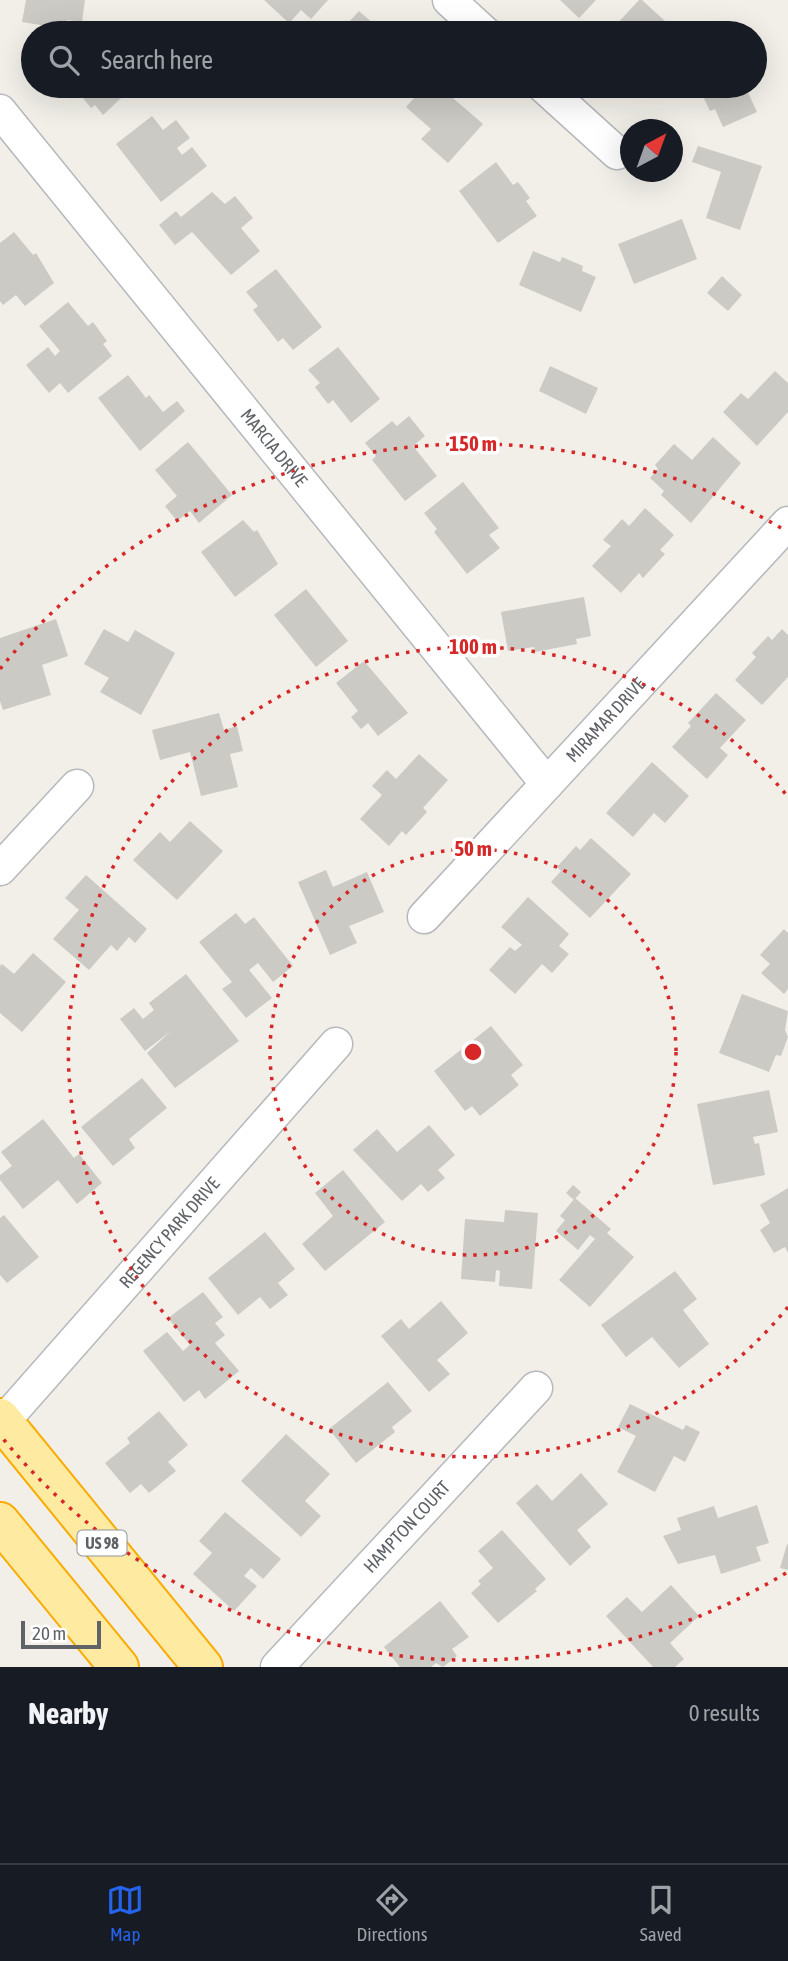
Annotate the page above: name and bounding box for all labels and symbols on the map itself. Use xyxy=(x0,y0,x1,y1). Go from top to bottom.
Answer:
north arrow xyxy=(620,119,683,182)
street label: MARCIA DRIVE xyxy=(236,404,312,491)
text: 150 m xyxy=(449,431,497,455)
text: 100 m xyxy=(449,634,497,658)
street label: MIRAMAR DRIVE xyxy=(561,673,650,766)
text: 50 m xyxy=(454,836,492,860)
centre of rings xyxy=(461,1040,485,1064)
street label: REGENCY PARK DRIVE xyxy=(115,1173,224,1292)
street label: HAMPTON COURT xyxy=(359,1477,454,1577)
road number: US 98 xyxy=(78,1530,126,1555)
scale bar xyxy=(21,1618,102,1650)

